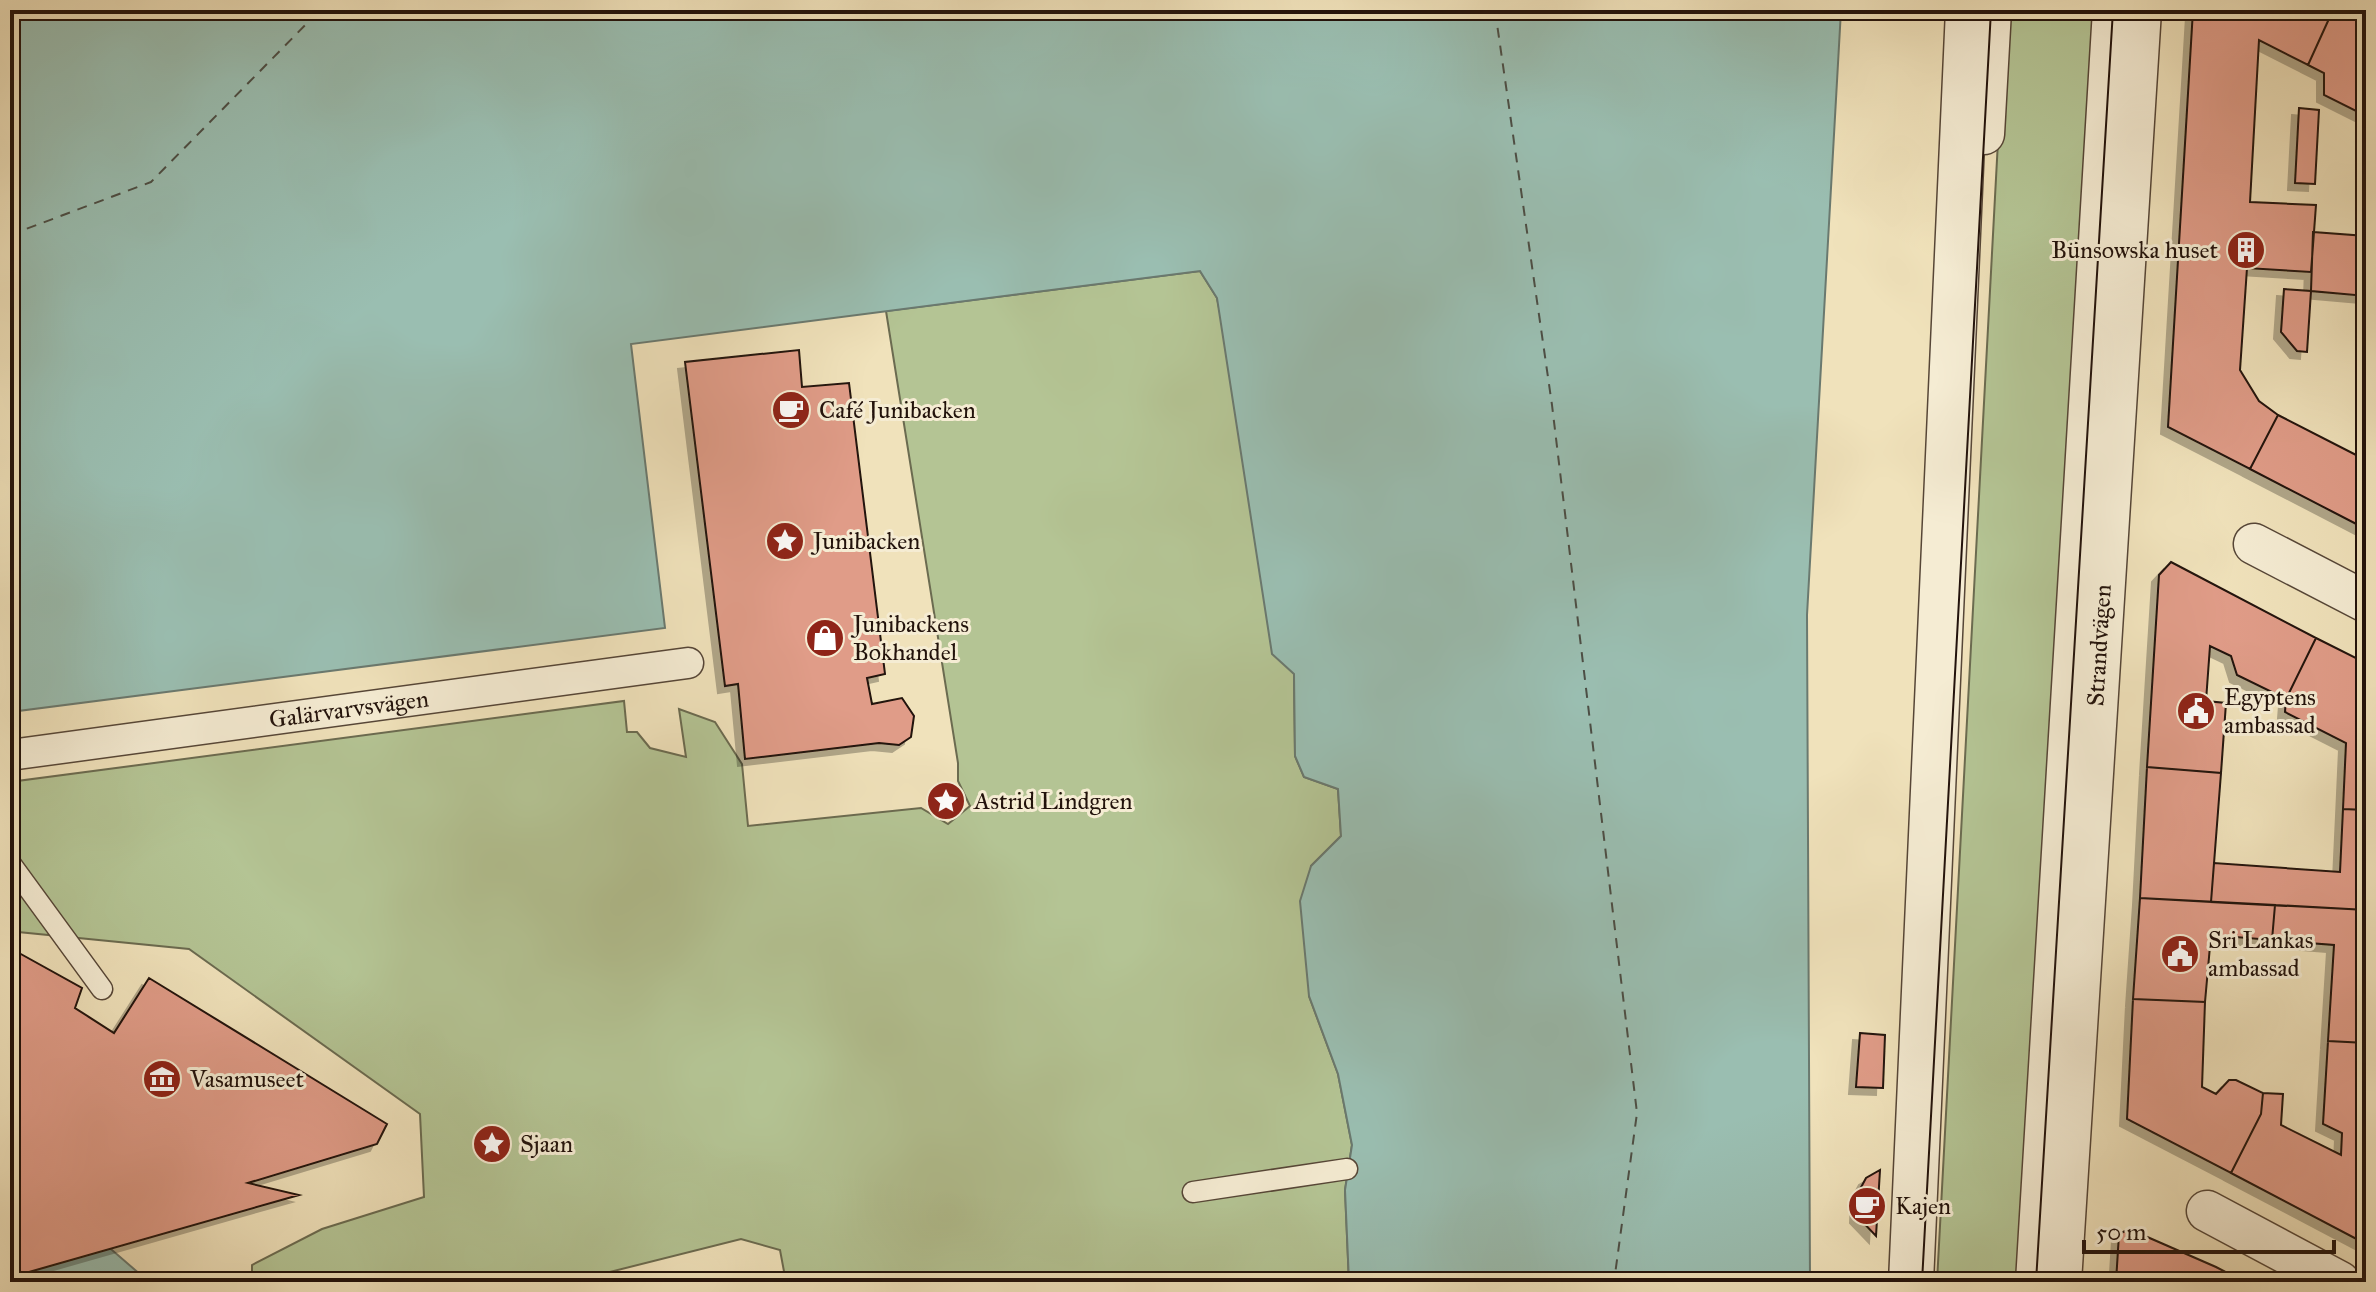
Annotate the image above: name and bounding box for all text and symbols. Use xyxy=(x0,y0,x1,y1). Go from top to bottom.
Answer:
building icon: Bünsowska huset xyxy=(2225,229,2267,271)
place label: Bünsowska huset xyxy=(2051,235,2218,265)
cafe icon: Café Junibacken xyxy=(770,389,812,431)
place label: Café Junibacken xyxy=(819,395,976,425)
place icon: Junibacken xyxy=(764,520,806,562)
place label: Junibacken xyxy=(810,526,920,556)
street label: Strandvägen xyxy=(2080,583,2118,707)
place label: Junibackens Bokhandel xyxy=(850,609,969,667)
shop icon: Junibackens Bokhandel xyxy=(804,617,846,659)
place label: Egyptens ambassad xyxy=(2224,682,2316,740)
street label: Galärvarvsvägen xyxy=(267,683,431,735)
public building icon: Egyptens ambassad xyxy=(2175,690,2217,732)
place icon: Astrid Lindgren xyxy=(925,780,967,822)
place label: Astrid Lindgren xyxy=(973,786,1133,816)
place label: Sri Lankas ambassad xyxy=(2208,925,2313,983)
public building icon: Sri Lankas ambassad xyxy=(2159,933,2201,975)
museum icon: Vasamuseet xyxy=(141,1058,183,1100)
place label: Vasamuseet xyxy=(189,1064,304,1094)
place icon: Sjaan xyxy=(471,1123,513,1165)
place label: Sjaan xyxy=(520,1129,573,1159)
cafe icon: Kajen xyxy=(1846,1185,1888,1227)
place label: Kajen xyxy=(1895,1191,1951,1221)
scale bar xyxy=(2084,1204,2334,1254)
text: 50 m xyxy=(2096,1217,2146,1247)

